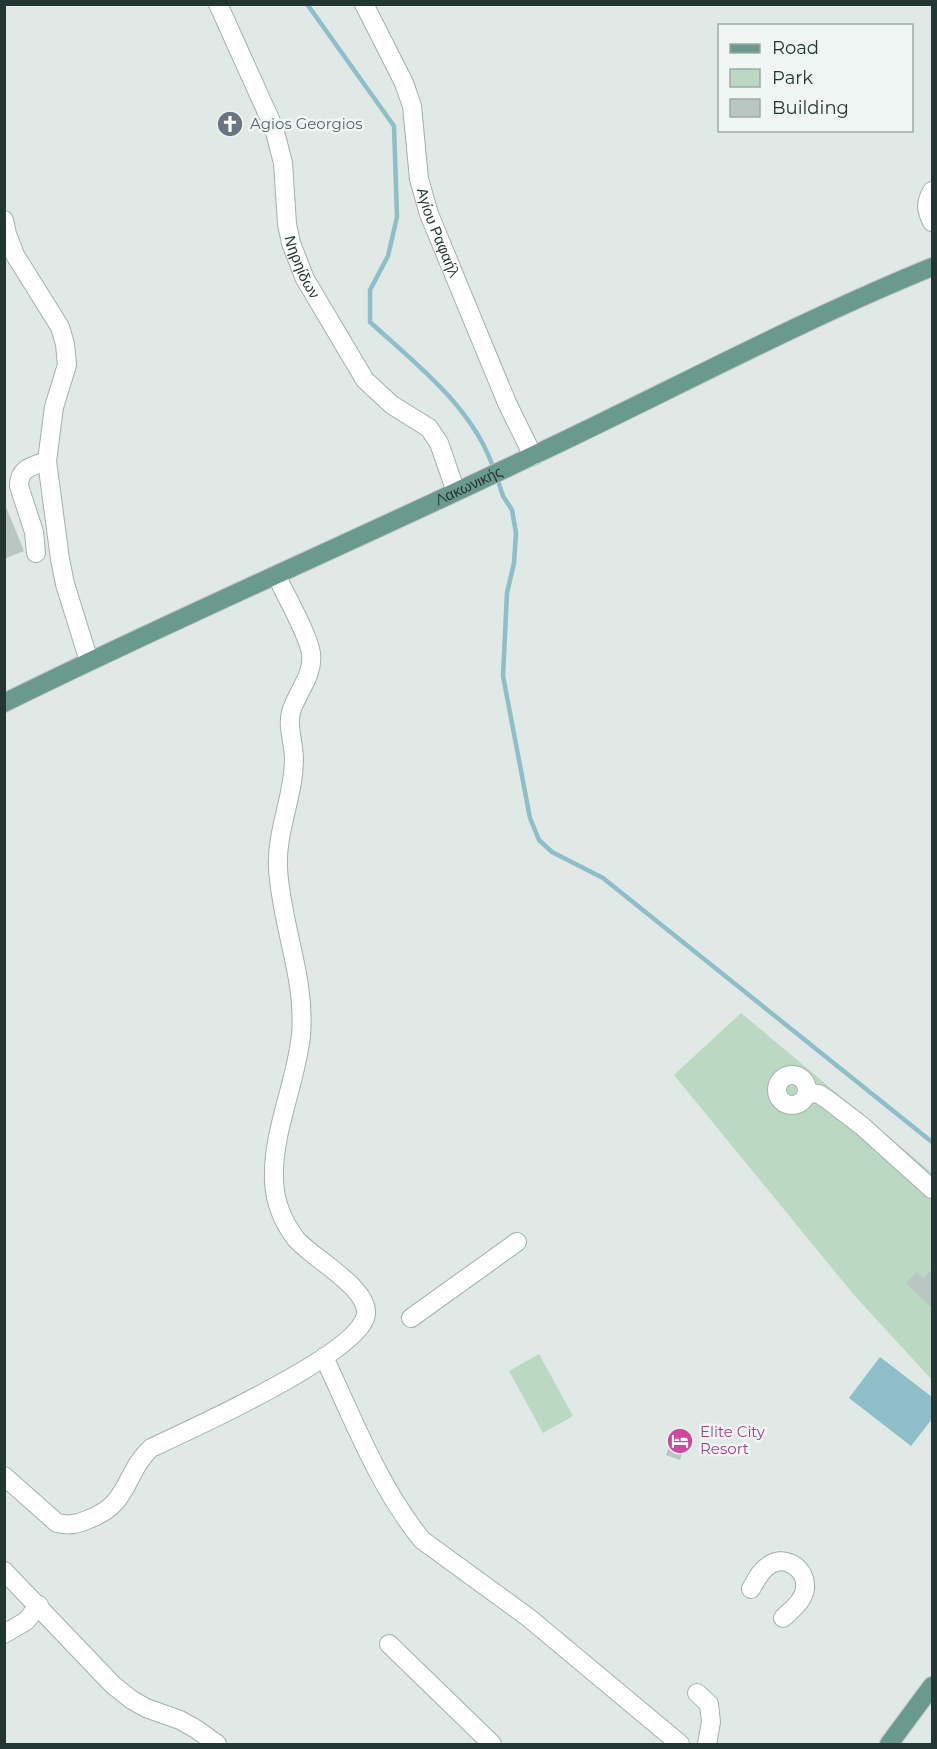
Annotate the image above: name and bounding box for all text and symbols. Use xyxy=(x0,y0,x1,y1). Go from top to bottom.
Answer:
legend xyxy=(718,24,913,132)
text: Road xyxy=(772,37,819,59)
text: Park xyxy=(772,67,813,89)
text: Building xyxy=(772,97,849,119)
church icon: Agios Georgios xyxy=(215,109,245,139)
place label: Agios Georgios xyxy=(250,114,363,133)
street label: Αγίου Ραφαήλ xyxy=(413,185,464,281)
street label: Νηρηίδων xyxy=(281,234,324,302)
street label: Λακωνικής xyxy=(432,462,505,509)
place label: Elite City Resort xyxy=(700,1422,766,1458)
hotel icon: Elite City Resort xyxy=(665,1426,695,1456)

